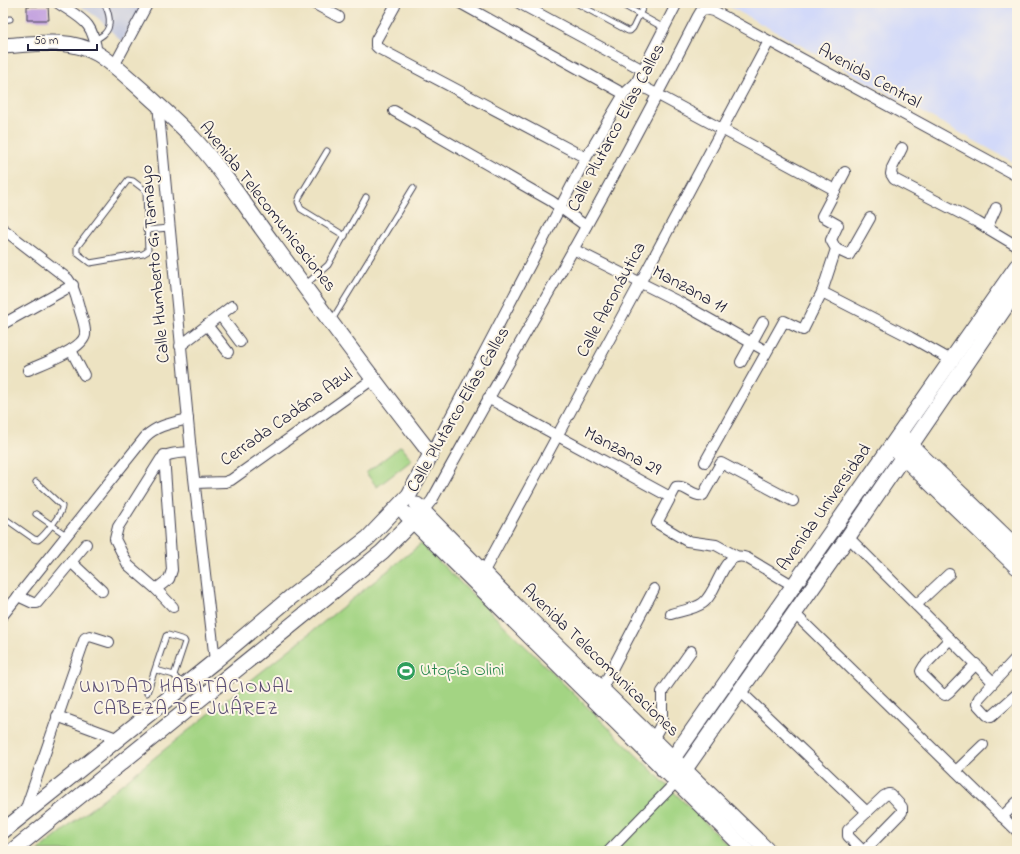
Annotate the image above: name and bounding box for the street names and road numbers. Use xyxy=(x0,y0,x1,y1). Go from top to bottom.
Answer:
street label: Avenida Central xyxy=(813,38,925,116)
street label: Calle Plutarco Elías Calles xyxy=(562,39,672,217)
street label: Avenida Telecomunicaciones xyxy=(192,116,342,298)
street label: Calle Humberto G. Tamayo xyxy=(134,164,178,364)
street label: Calle Aeronáutica xyxy=(571,238,653,362)
street label: Manzana 11 xyxy=(647,259,731,321)
street label: Calle Plutarco Elías Calles xyxy=(401,322,517,498)
street label: Cerrada Cadána Azul xyxy=(215,362,359,474)
street label: Manzana 29 xyxy=(579,421,666,484)
street label: Avenida Universidad xyxy=(771,439,879,577)
street label: Avenida Telecomunicaciones xyxy=(515,578,685,744)

